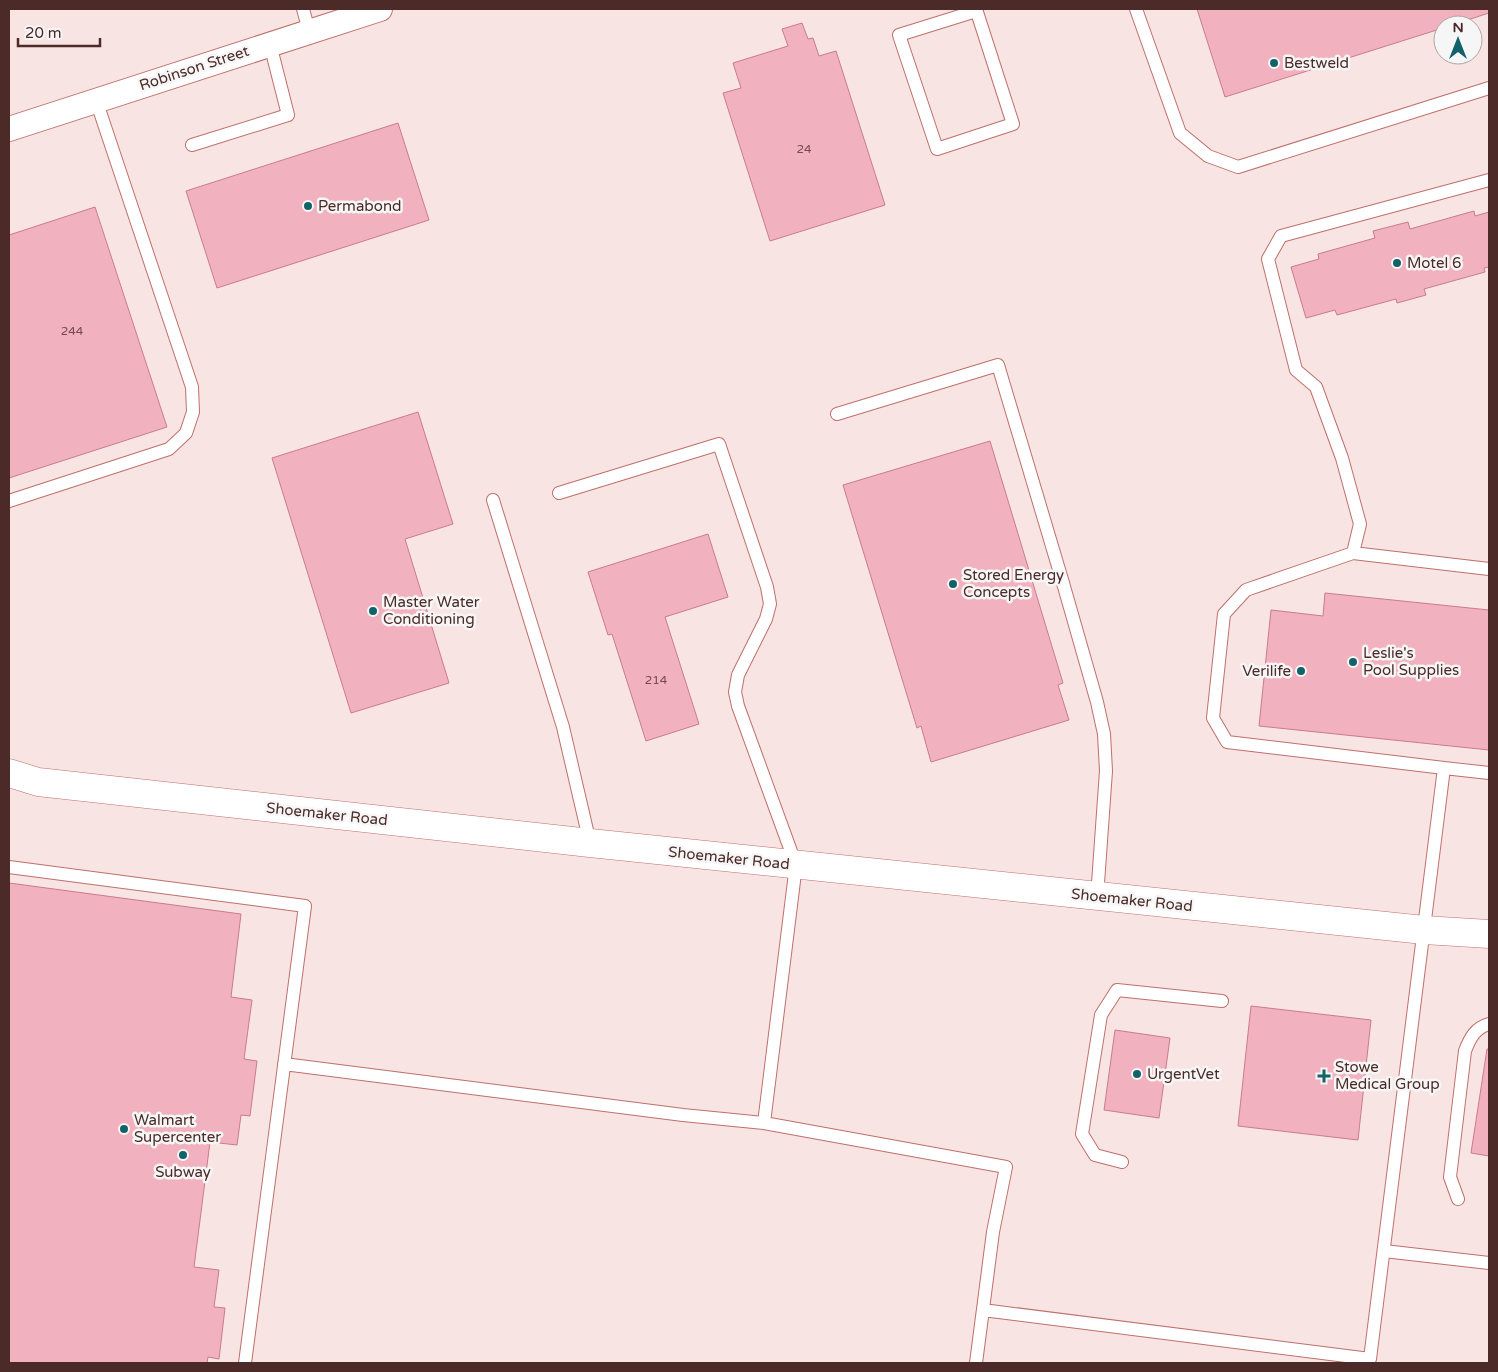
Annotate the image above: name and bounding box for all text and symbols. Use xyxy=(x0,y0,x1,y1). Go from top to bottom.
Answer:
scale bar xyxy=(18,15,100,47)
north arrow xyxy=(1433,15,1483,65)
text: N xyxy=(1452,19,1464,36)
text: 20 m xyxy=(25,24,62,42)
street label: Robinson Street xyxy=(137,42,251,94)
place label: Bestweld xyxy=(1284,54,1349,72)
marker: Bestweld xyxy=(1268,57,1280,69)
house number: 24 xyxy=(796,142,812,156)
place label: Permabond xyxy=(318,197,402,215)
marker: Permabond xyxy=(302,200,314,212)
place label: Motel 6 xyxy=(1407,254,1462,272)
marker: Motel 6 xyxy=(1391,257,1403,269)
house number: 244 xyxy=(61,324,84,338)
place label: Stored Energy Concepts xyxy=(963,566,1064,601)
marker: Stored Energy Concepts xyxy=(947,578,959,590)
place label: Master Water Conditioning xyxy=(383,593,480,628)
marker: Master Water Conditioning xyxy=(367,605,379,617)
place label: Leslie's Pool Supplies xyxy=(1363,644,1459,679)
marker: Leslie's Pool Supplies xyxy=(1347,656,1359,668)
place label: Verilife xyxy=(1242,662,1291,680)
marker: Verilife xyxy=(1295,665,1307,677)
house number: 214 xyxy=(645,673,668,687)
street label: Shoemaker Road xyxy=(265,799,389,829)
street label: Shoemaker Road xyxy=(667,843,791,873)
street label: Shoemaker Road xyxy=(1070,885,1194,915)
place label: Stowe Medical Group xyxy=(1335,1058,1440,1093)
place label: UrgentVet xyxy=(1147,1065,1220,1083)
marker: UrgentVet xyxy=(1131,1068,1143,1080)
marker: Stowe Medical Group xyxy=(1317,1069,1331,1083)
place label: Walmart Supercenter xyxy=(134,1111,221,1146)
marker: Walmart Supercenter xyxy=(118,1123,130,1135)
marker: Subway xyxy=(177,1149,189,1161)
place label: Subway xyxy=(155,1163,211,1181)

